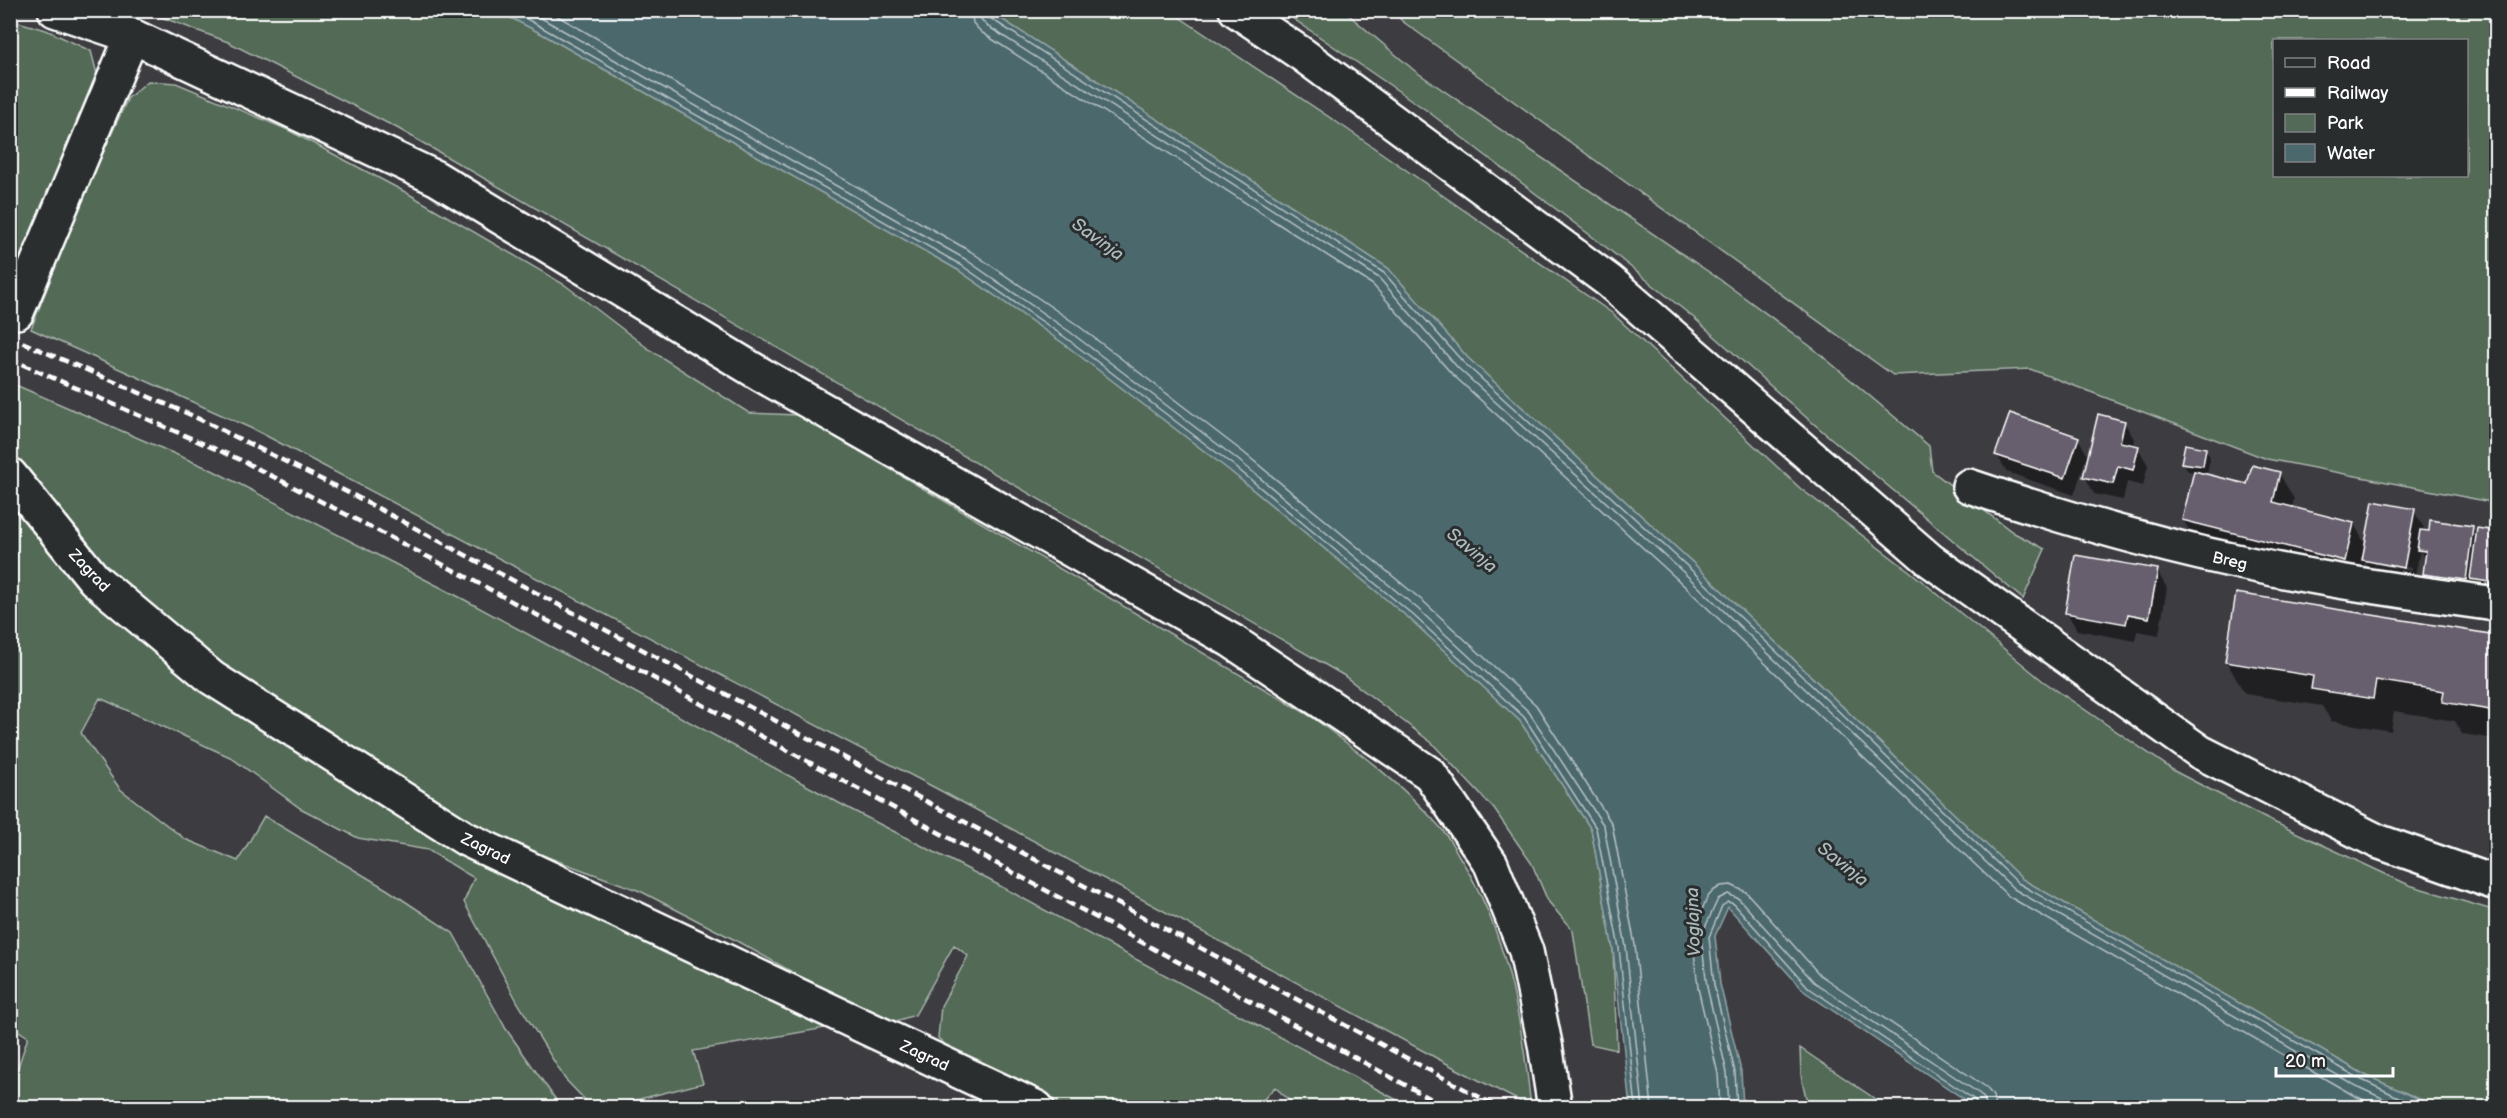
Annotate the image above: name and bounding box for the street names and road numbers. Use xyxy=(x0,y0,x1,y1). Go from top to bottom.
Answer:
street label: Zagrad xyxy=(64,545,114,596)
street label: Breg xyxy=(2210,548,2249,575)
street label: Zagrad xyxy=(457,829,513,869)
street label: Zagrad xyxy=(896,1036,952,1076)

